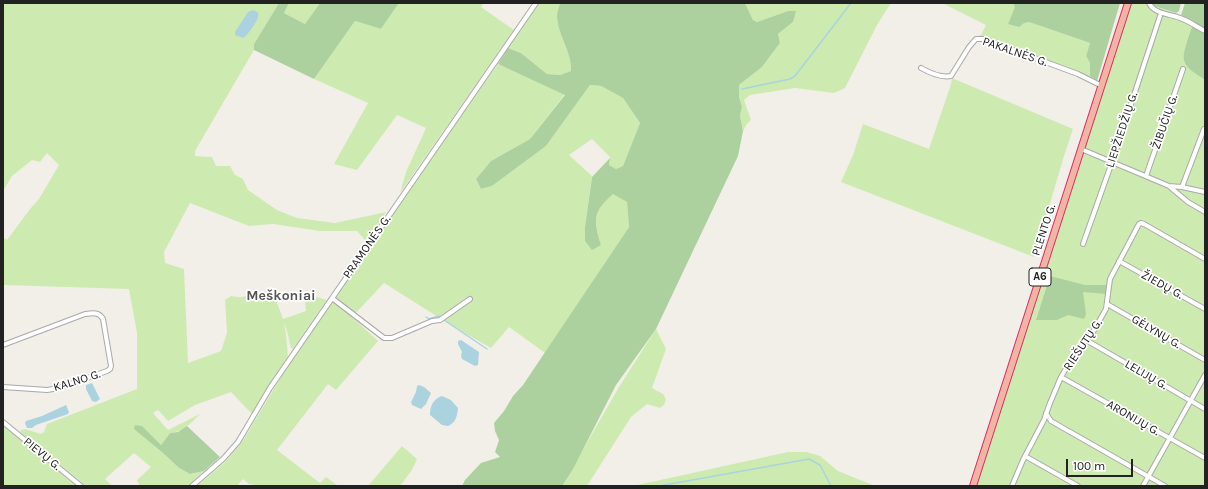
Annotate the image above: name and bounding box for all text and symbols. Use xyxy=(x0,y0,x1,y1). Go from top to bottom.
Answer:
street label: PAKALNĖS G. xyxy=(981,34,1049,70)
street label: LIEPŽIEDŽIŲ G. xyxy=(1103,90,1141,170)
street label: ŽIBUČIŲ G. xyxy=(1149,93,1181,151)
street label: PLENTO G. xyxy=(1029,202,1059,258)
street label: PRAMONĖS G. xyxy=(340,213,394,281)
road number: A6 xyxy=(1029,268,1051,286)
street label: ŽIEDŲ G. xyxy=(1139,268,1185,302)
district label: Meškoniai xyxy=(246,288,316,304)
street label: GĖLYNŲ G. xyxy=(1129,312,1183,352)
street label: RIEŠUTŲ G. xyxy=(1061,316,1105,374)
street label: LELIJŲ G. xyxy=(1122,357,1170,393)
street label: KALNO G. xyxy=(52,367,102,395)
street label: ARONIJŲ G. xyxy=(1104,397,1162,439)
street label: PIEVŲ G. xyxy=(20,435,64,473)
scale bar xyxy=(1068,451,1135,477)
text: 100 m xyxy=(1073,459,1105,473)

